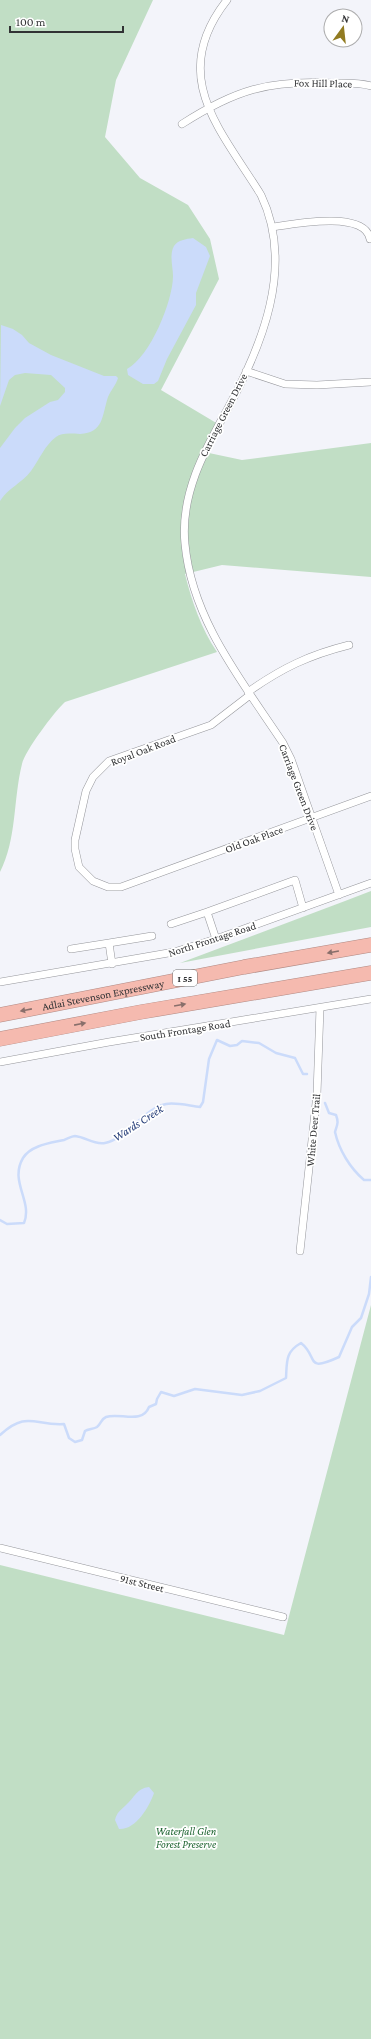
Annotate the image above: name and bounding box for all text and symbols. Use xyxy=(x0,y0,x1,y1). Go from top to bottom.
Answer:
scale bar xyxy=(10,8,123,34)
north arrow xyxy=(323,8,363,48)
text: N xyxy=(340,12,351,25)
text: 100 m xyxy=(16,15,46,29)
street label: Fox Hill Place xyxy=(294,76,353,90)
street label: Carriage Green Drive xyxy=(197,371,250,459)
street label: Royal Oak Road xyxy=(109,732,178,769)
street label: Carriage Green Drive xyxy=(276,742,321,832)
street label: Old Oak Place xyxy=(223,823,285,855)
street label: North Frontage Road xyxy=(167,919,258,960)
one-way arrow xyxy=(326,949,339,955)
road number: I 55 xyxy=(173,970,197,986)
street label: Adlai Stevenson Expressway xyxy=(41,977,166,1013)
one-way arrow xyxy=(174,1002,186,1008)
one-way arrow xyxy=(20,1007,32,1013)
street label: South Frontage Road xyxy=(139,1017,232,1044)
one-way arrow xyxy=(73,1020,86,1026)
street label: White Deer Trail xyxy=(304,1093,322,1167)
water label: Wards Creek xyxy=(110,1101,166,1144)
street label: 91st Street xyxy=(119,1572,166,1594)
park label: Waterfall Glen Forest Preserve xyxy=(156,1825,217,1850)

